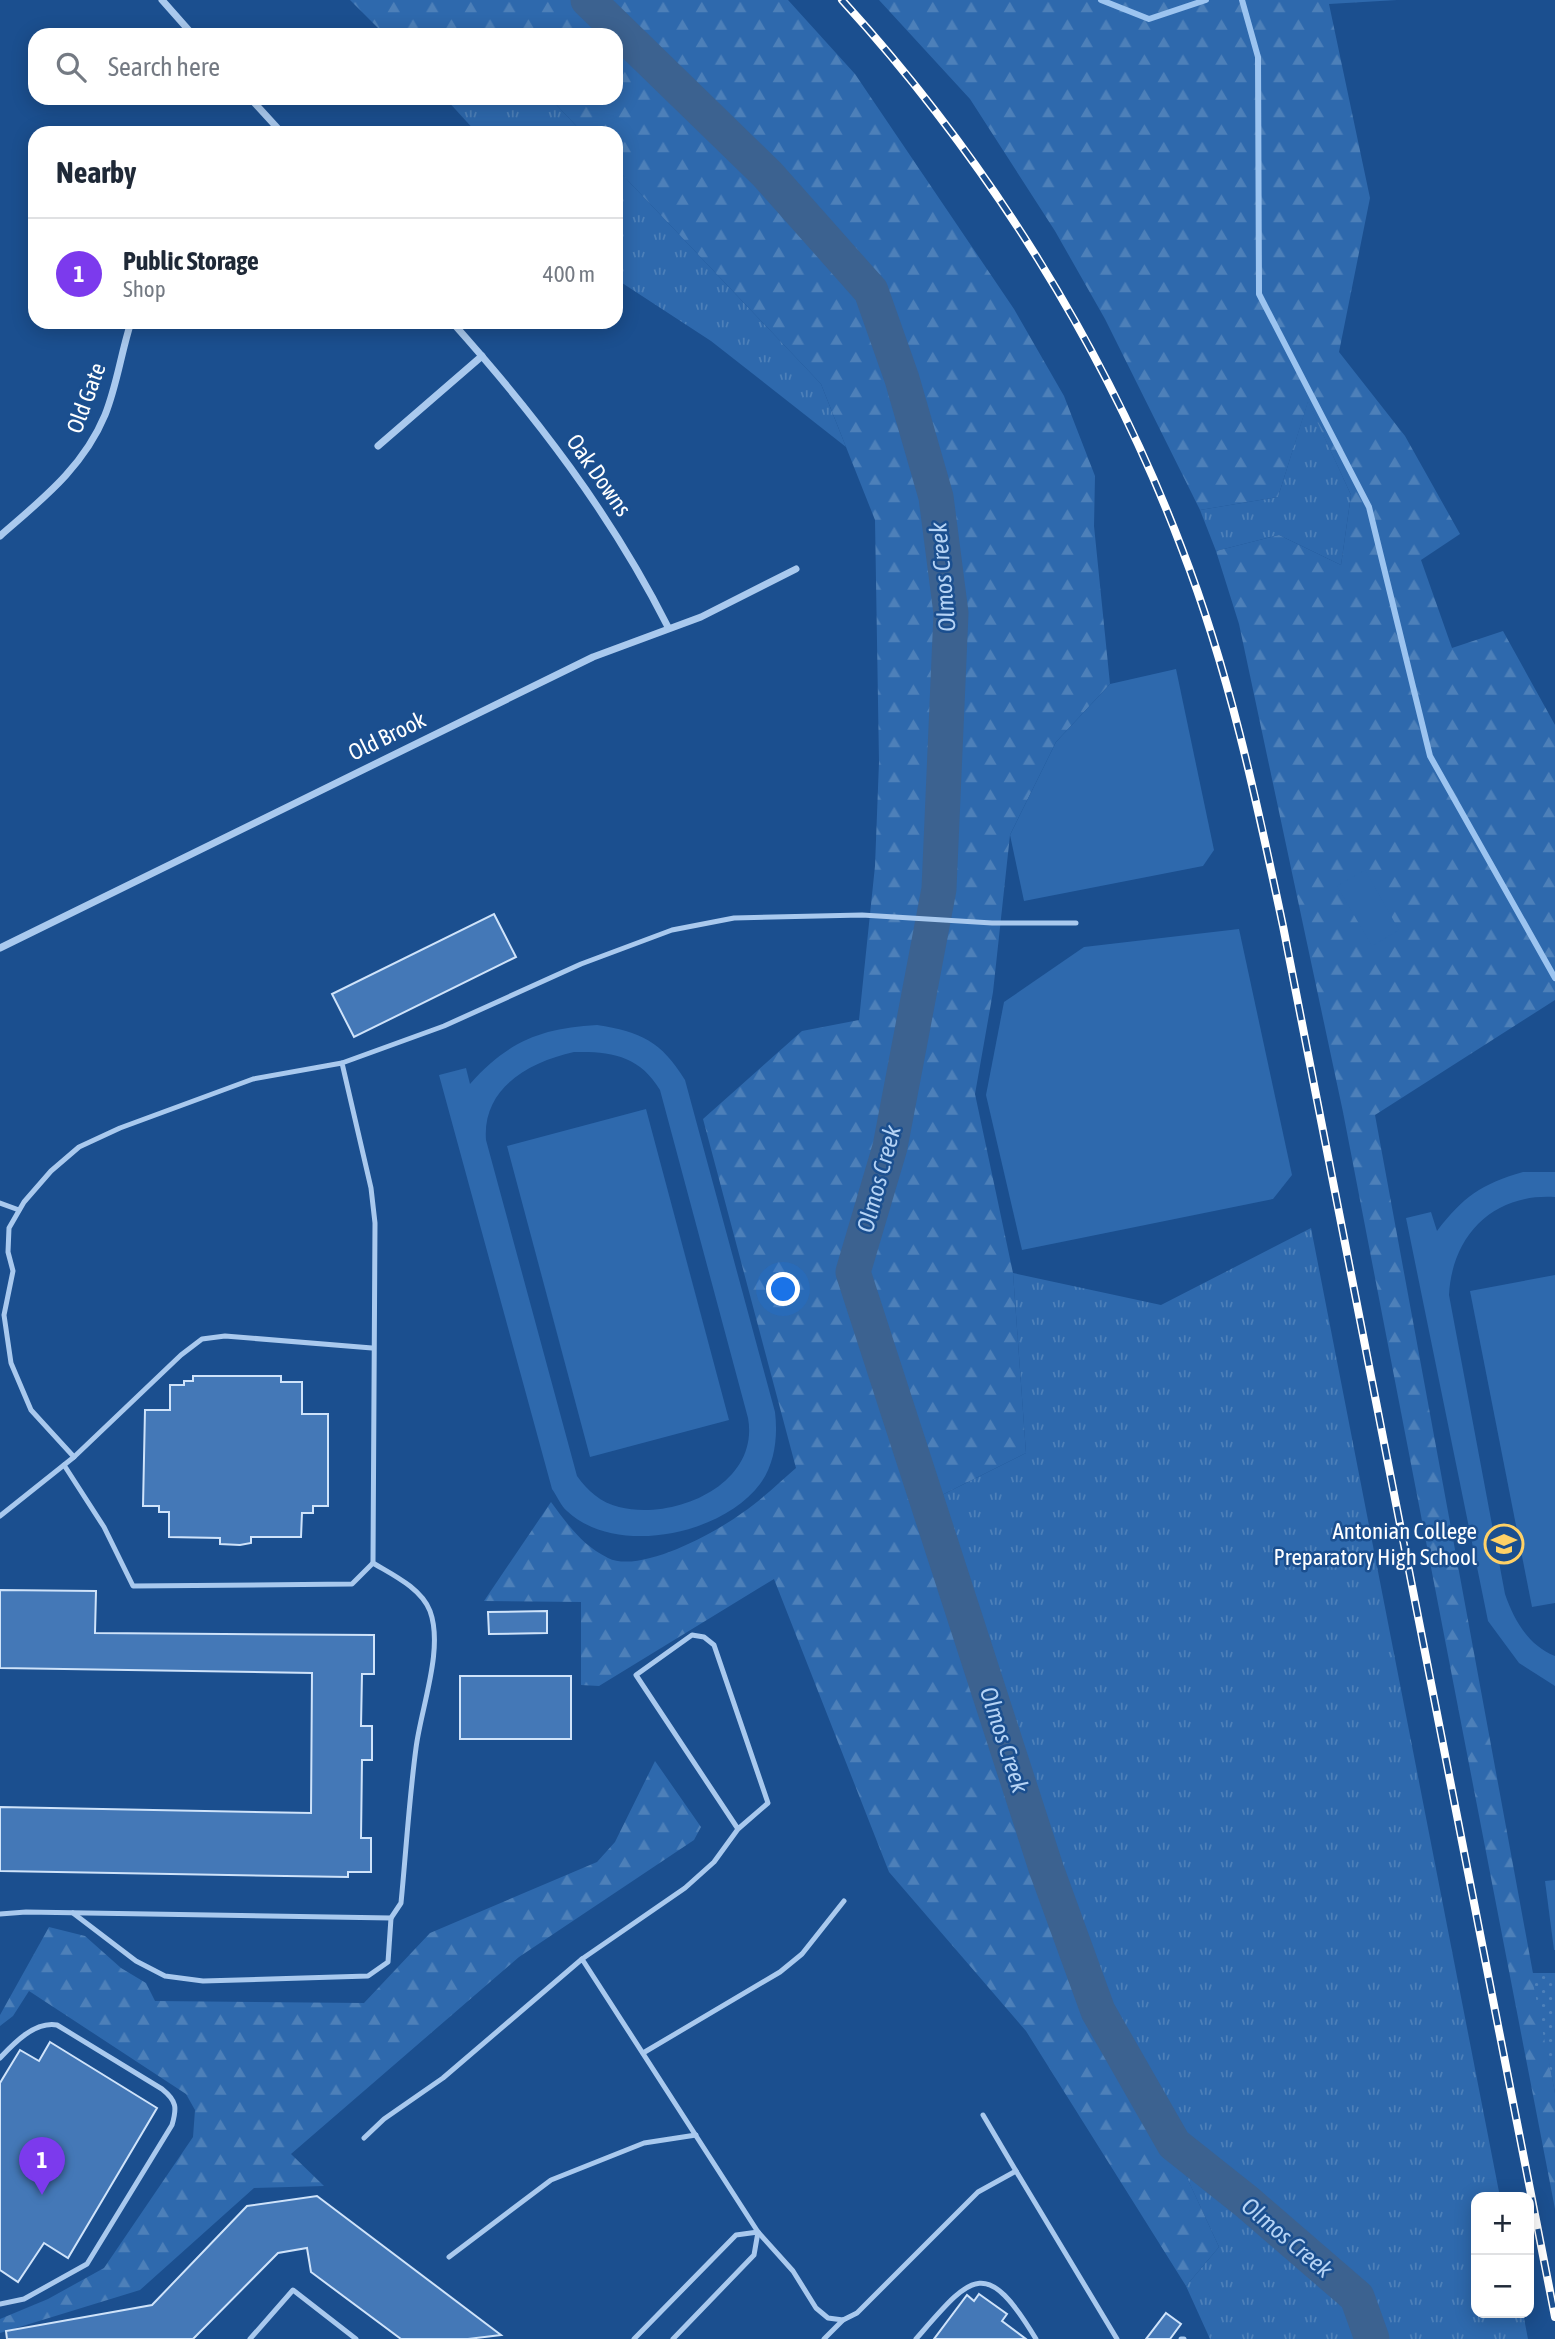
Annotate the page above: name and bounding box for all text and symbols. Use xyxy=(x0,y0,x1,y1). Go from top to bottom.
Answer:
search box xyxy=(28,28,623,105)
icon: search xyxy=(52,48,90,86)
text: Search here xyxy=(108,52,220,82)
text: Nearby xyxy=(56,155,136,189)
text: Public Storage xyxy=(123,246,259,276)
text: 1 xyxy=(74,261,84,287)
text: 400 m xyxy=(543,261,595,287)
text: Shop xyxy=(123,276,166,302)
street label: Old Gate xyxy=(61,359,111,437)
street label: Oak Downs xyxy=(561,429,637,521)
water label: Olmos Creek xyxy=(924,521,961,633)
street label: Old Brook xyxy=(344,706,430,766)
water label: Olmos Creek xyxy=(851,1122,906,1235)
your location xyxy=(766,1272,800,1306)
place label: Antonian College Preparatory High School xyxy=(1273,1518,1477,1570)
school or university icon: Antonian College Preparatory High School xyxy=(1483,1523,1525,1565)
water label: Olmos Creek xyxy=(975,1683,1034,1797)
pin: 1 xyxy=(19,2137,65,2195)
water label: Olmos Creek xyxy=(1237,2192,1338,2284)
map controls xyxy=(1471,2192,1534,2318)
button: + xyxy=(1471,2192,1534,2255)
button: − xyxy=(1471,2255,1534,2318)

